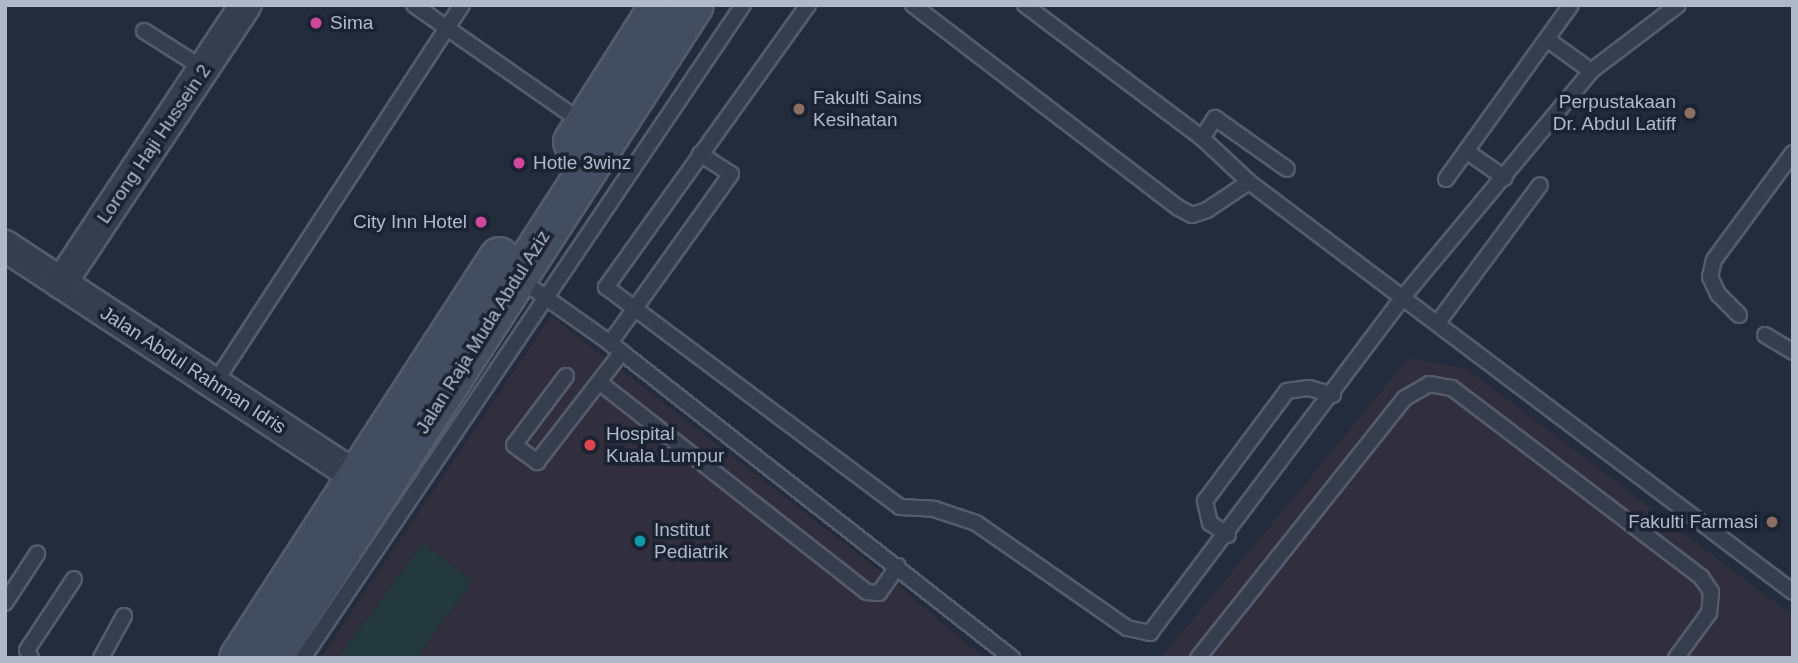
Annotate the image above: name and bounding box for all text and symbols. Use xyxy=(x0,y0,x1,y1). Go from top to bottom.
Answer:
place label: Sima xyxy=(330,12,373,34)
marker: Sima xyxy=(308,15,324,31)
street label: Lorong Haji Hussein 2 xyxy=(92,60,216,228)
place label: Fakulti Sains Kesihatan xyxy=(813,87,922,131)
place label: Perpustakaan Dr. Abdul Latiff xyxy=(1552,91,1676,135)
marker: Fakulti Sains Kesihatan xyxy=(791,101,807,117)
marker: Perpustakaan Dr. Abdul Latiff xyxy=(1682,105,1698,121)
place label: Hotle 3winz xyxy=(533,152,631,174)
marker: Hotle 3winz xyxy=(511,155,527,171)
place label: City Inn Hotel xyxy=(353,211,467,233)
marker: City Inn Hotel xyxy=(473,214,489,230)
street label: Jalan Raja Muda Abdul Aziz xyxy=(410,225,556,439)
street label: Jalan Abdul Rahman Idris xyxy=(96,301,290,439)
place label: Hospital Kuala Lumpur xyxy=(606,423,724,467)
marker: Hospital Kuala Lumpur xyxy=(580,435,600,455)
place label: Fakulti Farmasi xyxy=(1628,511,1758,533)
marker: Fakulti Farmasi xyxy=(1764,514,1780,530)
place label: Institut Pediatrik xyxy=(654,519,728,563)
marker: Institut Pediatrik xyxy=(632,533,648,549)

